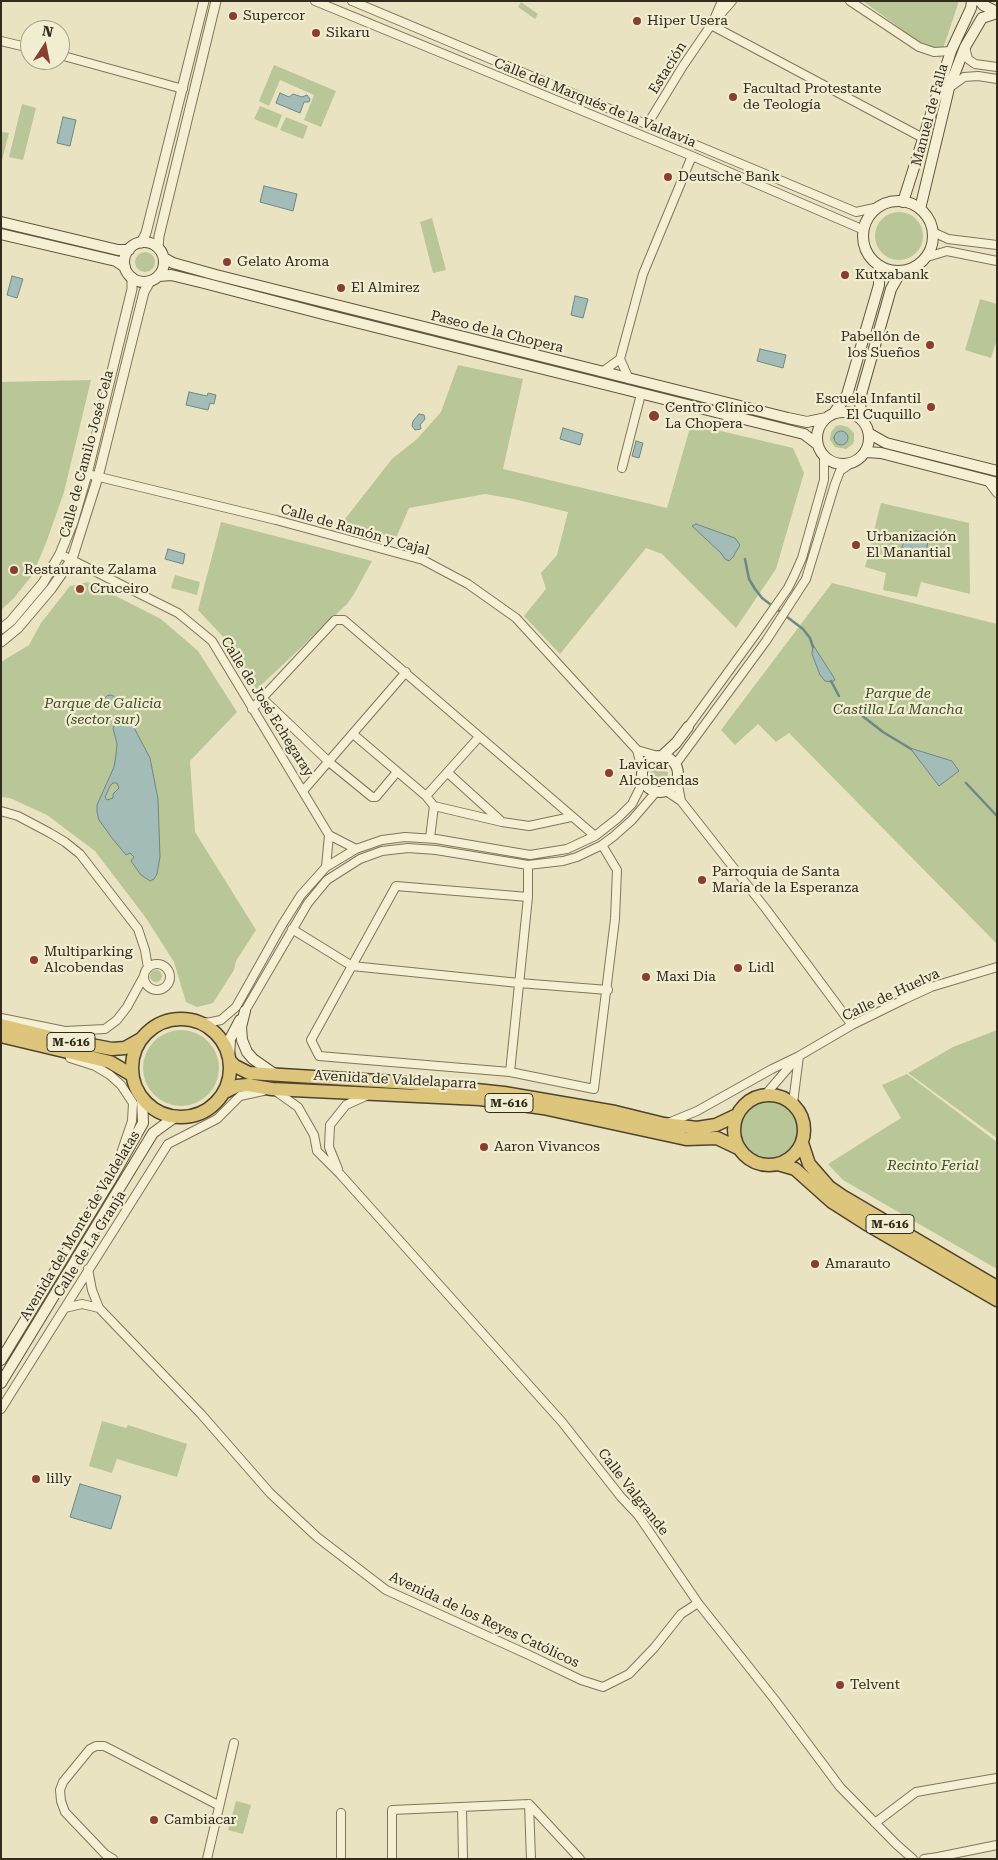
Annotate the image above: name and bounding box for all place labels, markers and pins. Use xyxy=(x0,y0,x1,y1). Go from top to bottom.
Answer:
place label: Supercor xyxy=(243,8,305,24)
marker: Supercor xyxy=(227,10,239,22)
place label: Hiper Usera xyxy=(647,13,728,29)
marker: Hiper Usera xyxy=(631,15,643,27)
place label: Sikaru xyxy=(326,25,370,41)
marker: Sikaru xyxy=(310,27,322,39)
place label: Facultad Protestante de Teología xyxy=(743,81,881,114)
marker: Facultad Protestante de Teología xyxy=(727,91,739,103)
place label: Deutsche Bank xyxy=(678,169,780,185)
marker: Deutsche Bank xyxy=(662,171,674,183)
place label: Gelato Aroma xyxy=(237,254,329,270)
marker: Gelato Aroma xyxy=(221,256,233,268)
place label: Kutxabank xyxy=(855,267,929,283)
marker: Kutxabank xyxy=(839,269,851,281)
place label: El Almirez xyxy=(351,280,419,296)
marker: El Almirez xyxy=(335,282,347,294)
place label: Pabellón de los Sueños xyxy=(841,329,920,362)
marker: Pabellón de los Sueños xyxy=(924,339,936,351)
place label: Escuela Infantil El Cuquillo xyxy=(816,391,921,424)
place label: Centro Clínico La Chopera xyxy=(665,400,764,432)
marker: Escuela Infantil El Cuquillo xyxy=(925,401,937,413)
marker: Centro Clínico La Chopera xyxy=(647,409,661,423)
place label: Urbanización El Manantial xyxy=(866,529,957,562)
marker: Urbanización El Manantial xyxy=(850,539,862,551)
place label: Restaurante Zalama xyxy=(24,562,157,578)
marker: Restaurante Zalama xyxy=(8,564,20,576)
place label: Cruceiro xyxy=(90,581,149,597)
marker: Cruceiro xyxy=(74,583,86,595)
place label: Lavicar Alcobendas xyxy=(619,757,699,790)
marker: Lavicar Alcobendas xyxy=(603,767,615,779)
place label: Parroquia de Santa María de la Esperanza xyxy=(712,864,859,896)
marker: Parroquia de Santa María de la Esperanza xyxy=(696,874,708,886)
place label: Multiparking Alcobendas xyxy=(44,944,133,976)
marker: Multiparking Alcobendas xyxy=(28,954,40,966)
place label: Lidl xyxy=(748,960,774,976)
marker: Lidl xyxy=(732,962,744,974)
place label: Maxi Dia xyxy=(656,969,716,985)
marker: Maxi Dia xyxy=(640,971,652,983)
place label: Aaron Vivancos xyxy=(494,1139,600,1155)
marker: Aaron Vivancos xyxy=(478,1141,490,1153)
place label: Amarauto xyxy=(825,1256,891,1272)
marker: Amarauto xyxy=(809,1258,821,1270)
place label: lilly xyxy=(46,1471,72,1487)
marker: lilly xyxy=(30,1473,42,1485)
place label: Telvent xyxy=(850,1677,900,1693)
marker: Telvent xyxy=(834,1679,846,1691)
place label: Cambiacar xyxy=(164,1812,236,1828)
marker: Cambiacar xyxy=(148,1814,160,1826)

